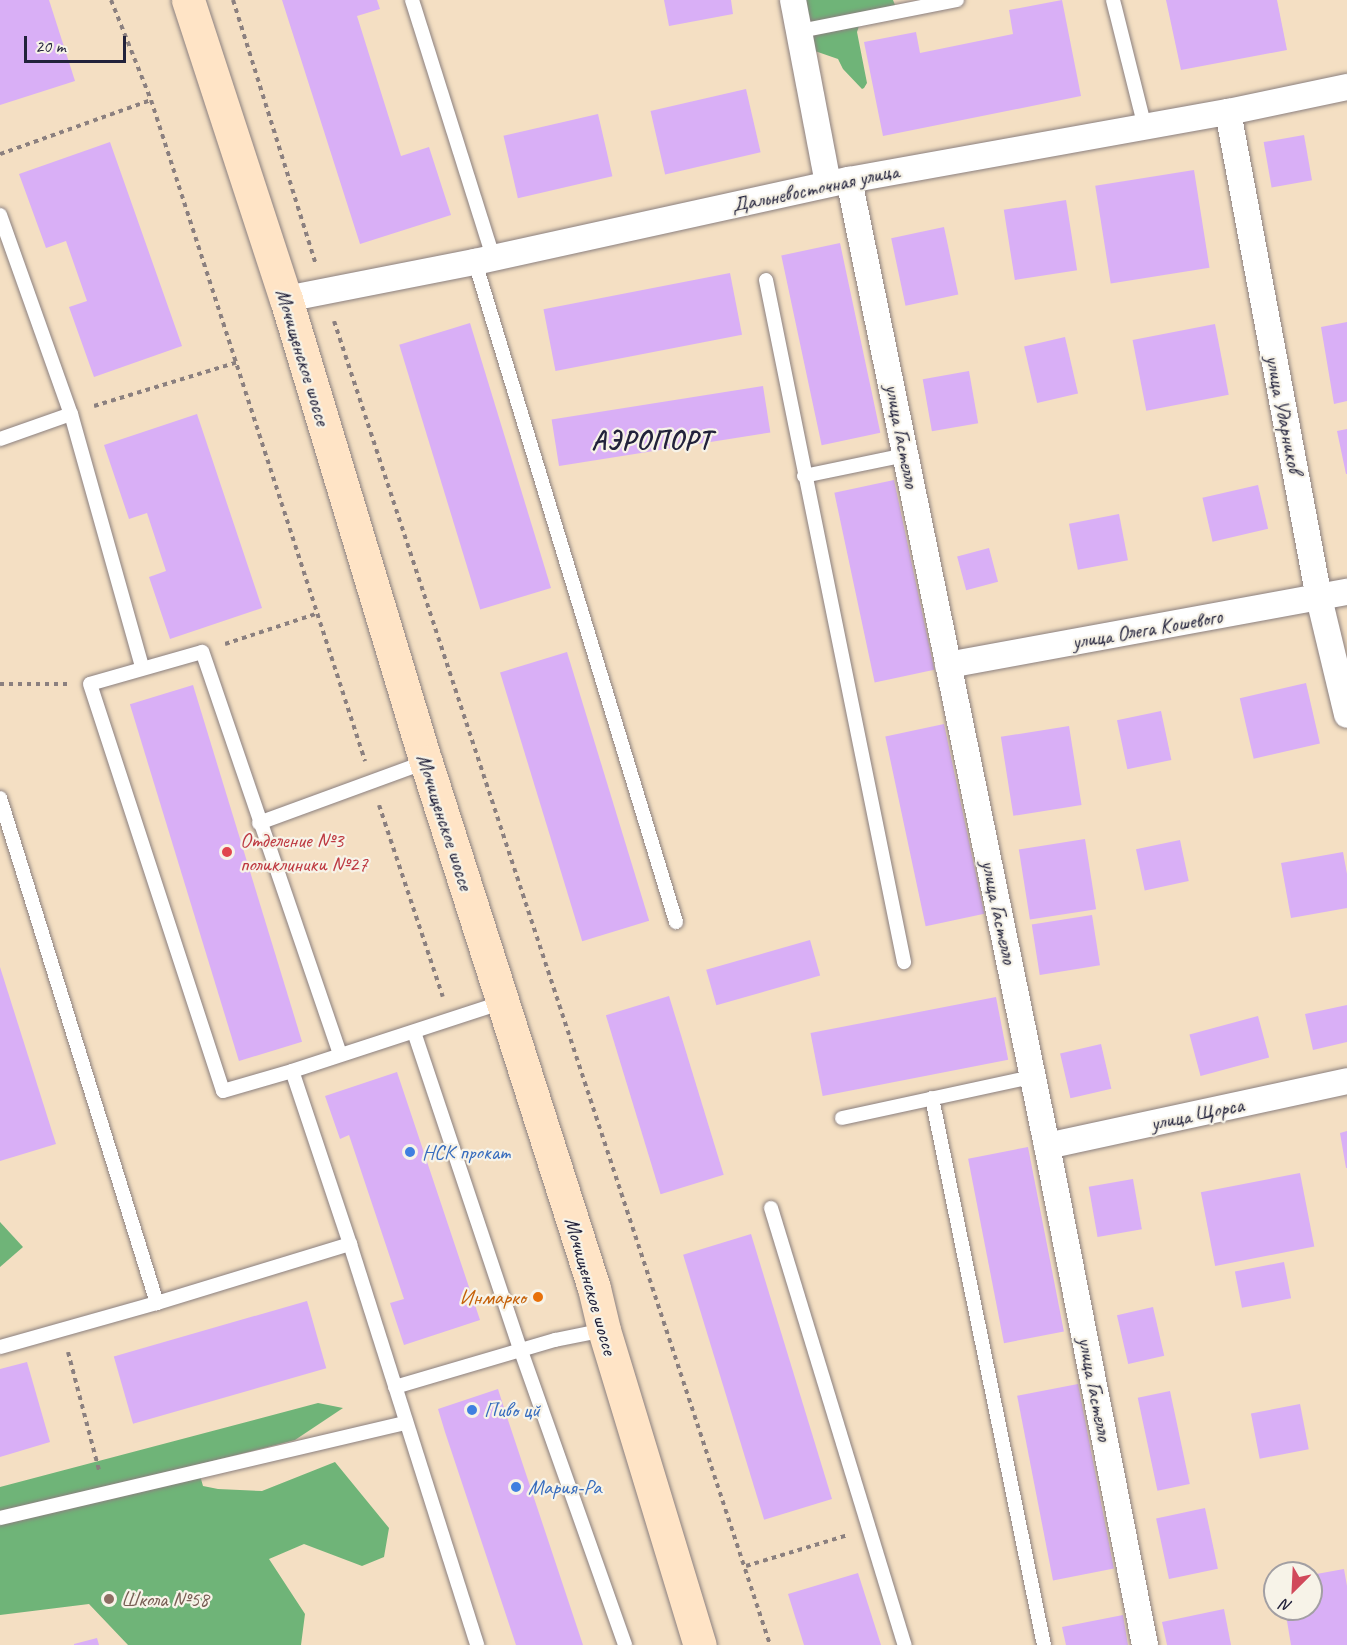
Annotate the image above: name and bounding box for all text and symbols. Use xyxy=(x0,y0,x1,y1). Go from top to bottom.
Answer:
scale bar xyxy=(27,24,129,62)
text: 20 m xyxy=(35,35,66,57)
street label: Дальневосточная улица xyxy=(729,158,901,218)
street label: Мочищенское шоссе xyxy=(270,285,336,429)
street label: улица Ударников xyxy=(1260,353,1308,475)
street label: улица Гастелло xyxy=(879,381,925,491)
district label: АЭРОПОРТ xyxy=(589,425,715,457)
street label: улица Олега Кошевого xyxy=(1070,603,1224,655)
street label: Мочищенское шоссе xyxy=(411,750,479,894)
place label: Отделение №3 поликлиники №27 xyxy=(240,827,368,877)
marker: Отделение №3 поликлиники №27 xyxy=(218,843,236,861)
street label: улица Гастелло xyxy=(975,856,1023,968)
street label: улица Щорса xyxy=(1148,1092,1246,1136)
place label: НСК прокат xyxy=(422,1139,510,1165)
marker: НСК прокат xyxy=(403,1145,417,1159)
street label: Мочищенское шоссе xyxy=(559,1214,623,1358)
place label: Инмарко xyxy=(460,1284,526,1310)
marker: Инмарко xyxy=(531,1290,545,1304)
street label: улица Гастелло xyxy=(1072,1334,1118,1444)
place label: Пиво цй xyxy=(484,1397,541,1423)
marker: Пиво цй xyxy=(465,1403,479,1417)
place label: Мария-Ра xyxy=(528,1474,601,1500)
marker: Мария-Ра xyxy=(509,1480,523,1494)
north arrow xyxy=(1263,1561,1323,1621)
place label: Школа №58 xyxy=(121,1586,209,1612)
marker: Школа №58 xyxy=(102,1592,116,1606)
text: N xyxy=(1278,1594,1295,1617)

